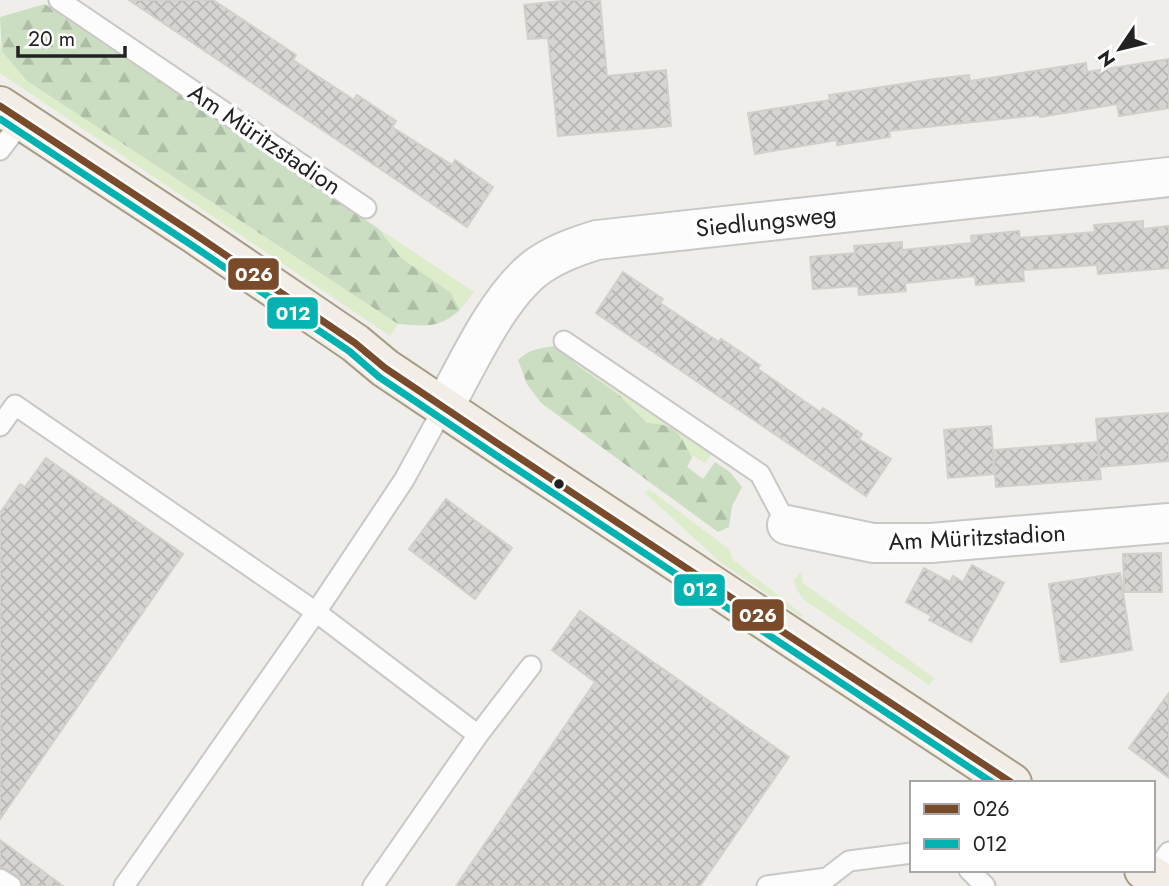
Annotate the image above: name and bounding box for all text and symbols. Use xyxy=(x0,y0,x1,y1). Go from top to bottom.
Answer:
scale bar xyxy=(18,14,124,58)
north arrow xyxy=(1085,14,1155,84)
text: 20 m xyxy=(28,24,75,54)
text: N xyxy=(1091,45,1122,72)
street label: Am Müritzstadion xyxy=(182,75,348,203)
street label: Siedlungsweg xyxy=(694,196,838,246)
line badge: 026 xyxy=(227,257,280,291)
text: 026 xyxy=(235,261,273,288)
line badge: 012 xyxy=(266,296,319,330)
text: 012 xyxy=(276,300,310,327)
unlabelled marker xyxy=(552,477,566,491)
street label: Am Müritzstadion xyxy=(887,515,1067,559)
line badge: 012 xyxy=(673,573,726,607)
text: 012 xyxy=(683,576,717,603)
line badge: 026 xyxy=(731,598,785,632)
text: 026 xyxy=(739,602,777,629)
legend xyxy=(910,781,1155,872)
text: 026 xyxy=(973,794,1010,824)
text: 012 xyxy=(973,829,1007,859)

